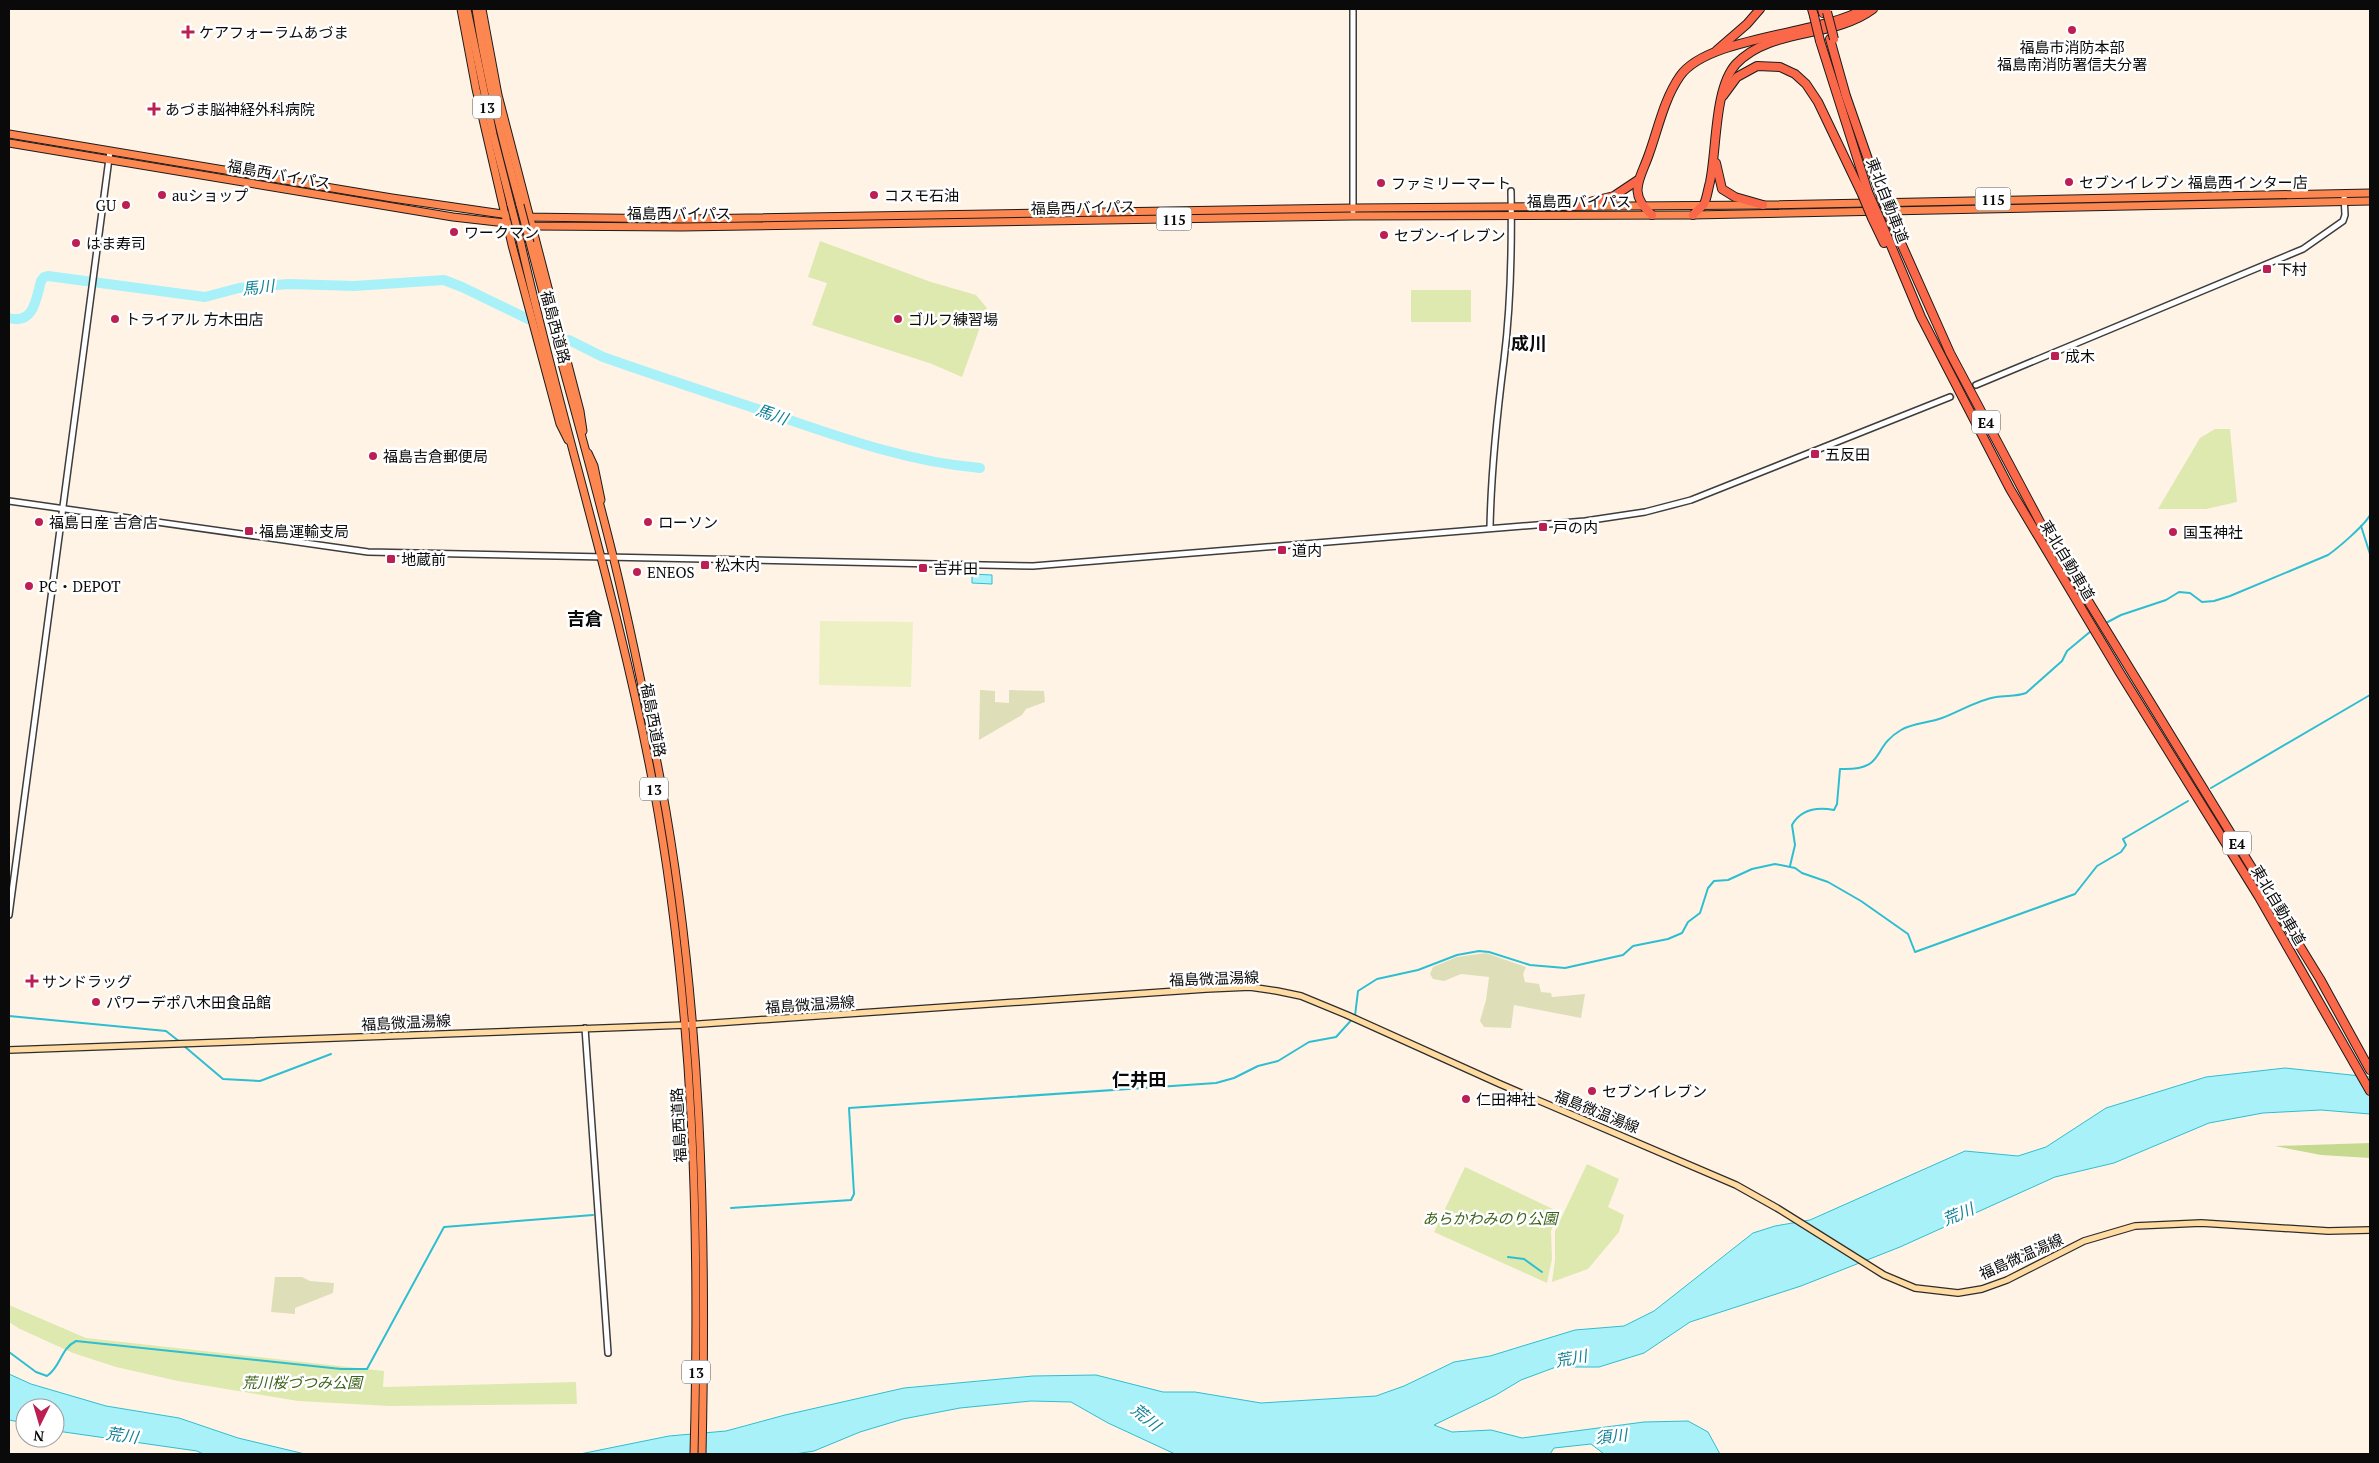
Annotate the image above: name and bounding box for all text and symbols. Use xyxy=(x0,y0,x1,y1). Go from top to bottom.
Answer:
place label: ケアフォーラムあづま xyxy=(199,22,349,42)
marker: 福島市消防本部 福島南消防署信夫分署 xyxy=(2066,24,2078,36)
marker: ケアフォーラムあづま xyxy=(181,25,195,39)
place label: 福島市消防本部 福島南消防署信夫分署 xyxy=(1997,37,2147,74)
road number: 13 xyxy=(473,95,501,118)
place label: あづま脳神経外科病院 xyxy=(165,99,315,119)
marker: あづま脳神経外科病院 xyxy=(147,102,161,116)
street label: 東北自動車道 xyxy=(1863,154,1913,246)
street label: 福島西バイパス xyxy=(226,155,332,193)
place label: セブンイレブン 福島西インター店 xyxy=(2079,172,2308,192)
place label: ファミリーマート xyxy=(1391,173,1511,193)
marker: セブンイレブン 福島西インター店 xyxy=(2063,176,2075,188)
marker: ファミリーマート xyxy=(1375,177,1387,189)
place label: auショップ xyxy=(172,185,248,205)
place label: コスモ石油 xyxy=(884,185,959,205)
road number: 115 xyxy=(1976,188,2010,210)
marker: auショップ xyxy=(156,189,168,201)
marker: コスモ石油 xyxy=(868,189,880,201)
street label: 福島西バイパス xyxy=(1527,191,1631,211)
place label: GU xyxy=(96,195,116,215)
street label: 福島西バイパス xyxy=(1030,196,1136,218)
marker: GU xyxy=(120,199,132,211)
street label: 福島西バイパス xyxy=(627,203,731,223)
road number: 115 xyxy=(1156,208,1192,230)
place label: ワークマン xyxy=(464,222,539,242)
place label: セブン-イレブン xyxy=(1394,225,1505,245)
marker: ワークマン xyxy=(448,226,460,238)
marker: セブン-イレブン xyxy=(1378,229,1390,241)
place label: はま寿司 xyxy=(86,233,146,253)
marker: はま寿司 xyxy=(70,237,82,249)
place label: 下村 xyxy=(2277,259,2307,279)
marker: 下村 xyxy=(2261,263,2273,275)
water label: 馬川 xyxy=(241,274,277,300)
street label: 福島西道路 xyxy=(537,288,575,366)
place label: トライアル 方木田店 xyxy=(125,309,264,329)
place label: ゴルフ練習場 xyxy=(908,309,998,329)
marker: トライアル 方木田店 xyxy=(109,313,121,325)
marker: ゴルフ練習場 xyxy=(892,313,904,325)
district label: 成川 xyxy=(1511,331,1547,355)
place label: 成木 xyxy=(2065,346,2095,366)
marker: 成木 xyxy=(2049,350,2061,362)
water label: 馬川 xyxy=(753,398,793,430)
road number: E4 xyxy=(1972,411,2000,434)
place label: 五反田 xyxy=(1825,444,1870,464)
place label: 福島吉倉郵便局 xyxy=(383,446,488,466)
marker: 五反田 xyxy=(1809,448,1821,460)
marker: 福島吉倉郵便局 xyxy=(367,450,379,462)
place label: 福島日産 吉倉店 xyxy=(49,512,158,532)
place label: ローソン xyxy=(658,512,718,532)
marker: 福島日産 吉倉店 xyxy=(33,516,45,528)
marker: ローソン xyxy=(642,516,654,528)
street label: 東北自動車道 xyxy=(2036,516,2100,604)
place label: 戸の内 xyxy=(1553,517,1598,537)
place label: 福島運輸支局 xyxy=(259,521,349,541)
marker: 戸の内 xyxy=(1537,521,1549,533)
place label: 国玉神社 xyxy=(2183,522,2243,542)
marker: 福島運輸支局 xyxy=(243,525,255,537)
marker: 国玉神社 xyxy=(2167,526,2179,538)
place label: 道内 xyxy=(1292,540,1322,560)
marker: 道内 xyxy=(1276,544,1288,556)
place label: 地蔵前 xyxy=(401,549,446,569)
marker: 地蔵前 xyxy=(385,553,397,565)
place label: 松木内 xyxy=(715,555,760,575)
place label: 吉井田 xyxy=(933,558,978,578)
marker: 松木内 xyxy=(699,559,711,571)
place label: ENEOS xyxy=(647,562,695,582)
marker: 吉井田 xyxy=(917,562,929,574)
marker: ENEOS xyxy=(631,566,643,578)
place label: PC・DEPOT xyxy=(39,576,120,596)
marker: PC・DEPOT xyxy=(23,580,35,592)
district label: 吉倉 xyxy=(567,606,603,630)
street label: 福島西道路 xyxy=(637,681,671,759)
road number: 13 xyxy=(640,778,668,801)
road number: E4 xyxy=(2223,831,2251,854)
street label: 東北自動車道 xyxy=(2247,861,2311,949)
street label: 福島微温湯線 xyxy=(1169,966,1259,990)
place label: サンドラッグ xyxy=(42,971,132,991)
marker: サンドラッグ xyxy=(26,975,38,987)
street label: 福島微温湯線 xyxy=(764,991,856,1017)
place label: パワーデポ八木田食品館 xyxy=(106,992,271,1012)
marker: パワーデポ八木田食品館 xyxy=(90,996,102,1008)
street label: 福島微温湯線 xyxy=(361,1010,451,1034)
district label: 仁井田 xyxy=(1112,1067,1166,1091)
place label: セブンイレブン xyxy=(1602,1081,1707,1101)
street label: 福島微温湯線 xyxy=(1552,1085,1642,1137)
marker: セブンイレブン xyxy=(1586,1085,1598,1097)
street label: 福島西道路 xyxy=(666,1087,690,1163)
place label: 仁田神社 xyxy=(1476,1089,1536,1109)
marker: 仁田神社 xyxy=(1460,1093,1472,1105)
water label: 荒川 xyxy=(1939,1197,1979,1230)
park label: あらかわみのり公園 xyxy=(1422,1208,1559,1228)
street label: 福島微温湯線 xyxy=(1976,1229,2066,1283)
water label: 荒川 xyxy=(1553,1344,1591,1372)
road number: 13 xyxy=(682,1360,710,1384)
park label: 荒川桜づつみ公園 xyxy=(242,1372,364,1392)
north arrow xyxy=(15,1398,65,1448)
water label: 荒川 xyxy=(1127,1398,1167,1437)
water label: 荒川 xyxy=(105,1422,141,1448)
water label: 須川 xyxy=(1594,1423,1630,1449)
text: N xyxy=(32,1426,45,1446)

